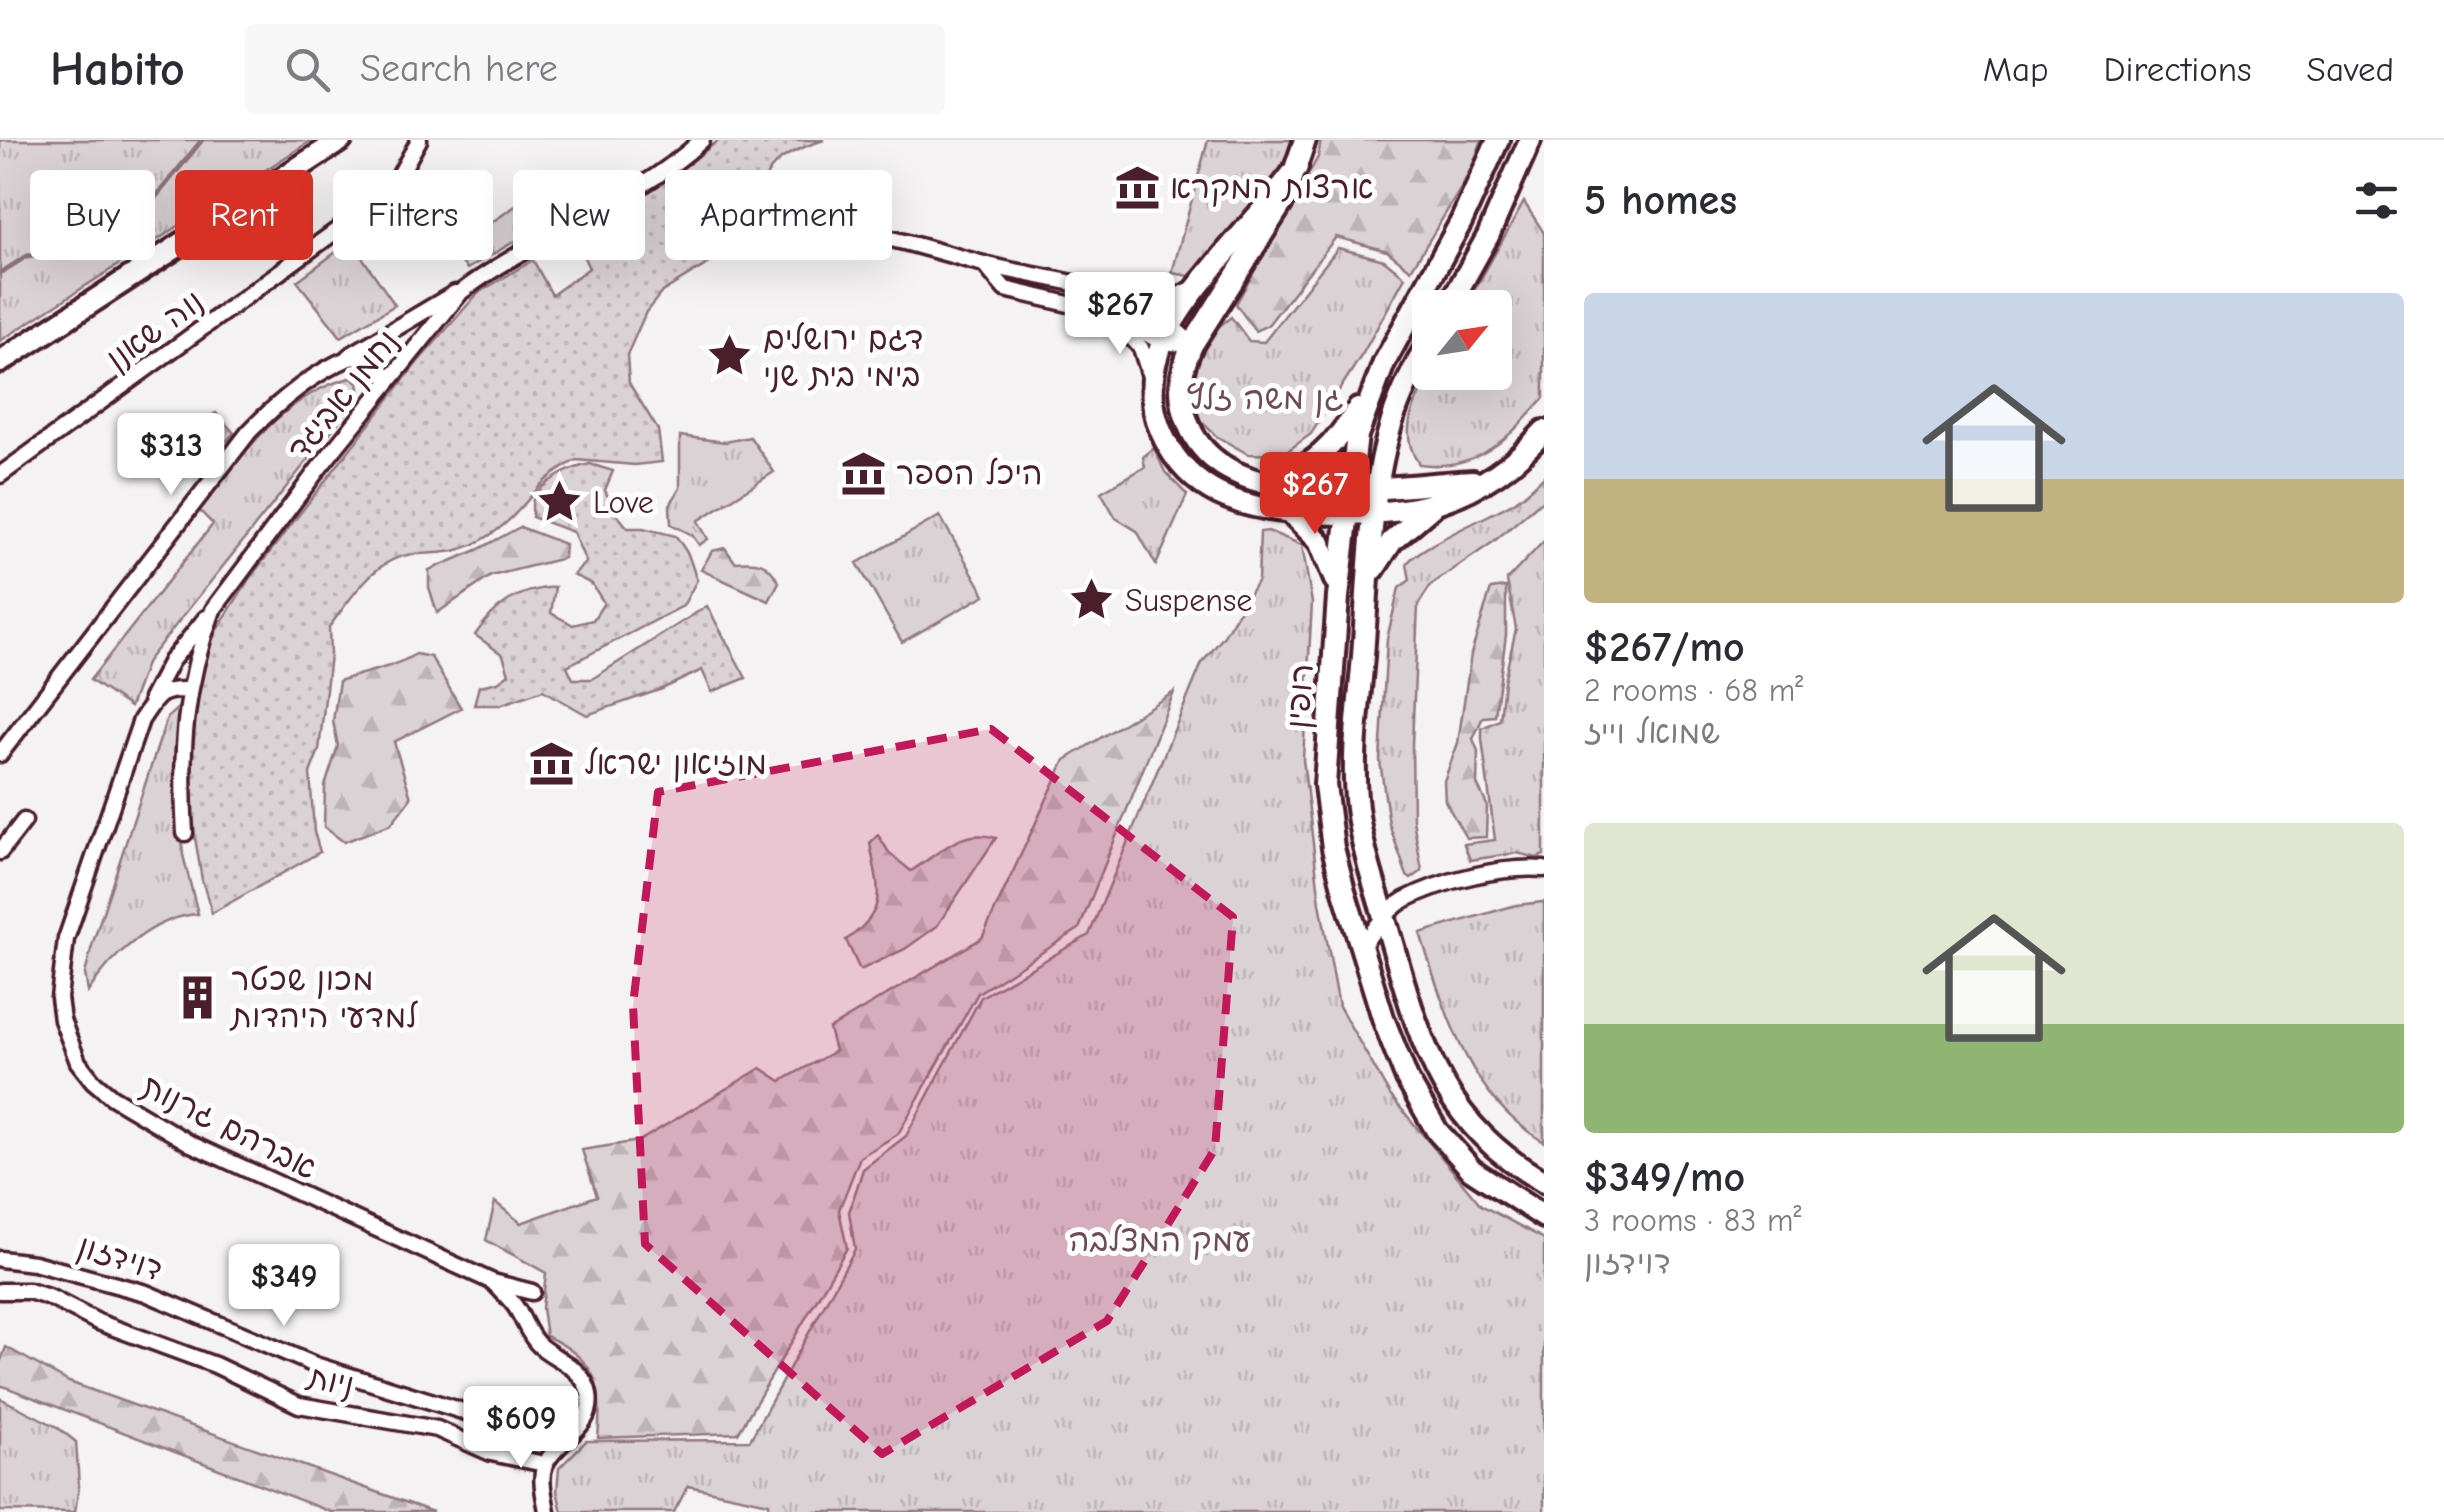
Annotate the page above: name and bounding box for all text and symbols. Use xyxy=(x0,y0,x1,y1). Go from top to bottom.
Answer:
search box xyxy=(245,24,945,114)
text: Habito xyxy=(50,42,185,97)
icon: search xyxy=(280,42,335,97)
text: Search here xyxy=(360,47,558,91)
text: Map xyxy=(1983,49,2049,90)
text: Directions xyxy=(2104,49,2252,90)
text: Saved xyxy=(2307,49,2394,90)
museum icon: ארצות המקרא xyxy=(1113,163,1161,211)
place label: ארצות המקרא xyxy=(1170,169,1374,207)
chip: Buy xyxy=(30,170,155,260)
chip: Rent xyxy=(175,170,313,260)
chip: Filters xyxy=(333,170,493,260)
chip: New xyxy=(513,170,645,260)
chip: Apartment xyxy=(665,170,892,260)
icon: filters xyxy=(2349,173,2404,228)
text: 5 homes xyxy=(1584,176,1737,225)
pin: $267 xyxy=(1061,272,1179,357)
street label: נוה שאנן xyxy=(99,283,211,378)
text: $267 xyxy=(1087,286,1153,323)
north arrow xyxy=(1412,290,1512,390)
map controls xyxy=(1412,290,1512,390)
place label: דגם ירושלים בימי בית שני xyxy=(763,320,923,394)
street label: נחמן אביגד xyxy=(280,323,407,468)
place icon: דגם ירושלים בימי בית שני xyxy=(706,332,754,380)
icon: home xyxy=(1904,358,2084,538)
park label: גן משה זלץ xyxy=(1186,380,1344,418)
pin: $313 xyxy=(112,413,230,498)
text: $313 xyxy=(139,427,203,464)
museum icon: היכל הספר xyxy=(839,449,887,497)
pin: $267 xyxy=(1256,452,1374,537)
place label: היכל הספר xyxy=(896,455,1043,492)
text: $267 xyxy=(1282,466,1348,503)
place icon: Love xyxy=(536,478,584,526)
place label: Love xyxy=(593,484,654,521)
place icon: Suspense xyxy=(1068,576,1116,624)
place label: Suspense xyxy=(1125,582,1252,619)
text: $267/mo xyxy=(1584,623,1745,672)
street label: רופין xyxy=(1279,662,1322,730)
text: 2 rooms · 68 m² xyxy=(1584,672,1803,709)
text: שמואל וייז xyxy=(1584,714,1720,751)
museum icon: מוזיאון ישראל xyxy=(527,739,575,787)
place label: מוזיאון ישראל xyxy=(584,745,767,783)
icon: home xyxy=(1904,888,2084,1068)
place label: מכון שכטר למדעי היהדות xyxy=(229,961,418,1035)
building icon: מכון שכטר למדעי היהדות xyxy=(174,973,222,1021)
street label: אברהם גרנות xyxy=(135,1067,323,1187)
text: $349/mo xyxy=(1584,1153,1745,1202)
text: 3 rooms · 83 m² xyxy=(1584,1202,1801,1239)
park label: עמק המצלבה xyxy=(1069,1222,1251,1260)
street label: דוידזון xyxy=(73,1228,167,1289)
pin: $349 xyxy=(225,1244,343,1329)
text: דוידזון xyxy=(1584,1244,1671,1281)
text: $349 xyxy=(251,1258,317,1295)
street label: ניות xyxy=(303,1358,357,1404)
pin: $609 xyxy=(462,1386,580,1471)
text: $609 xyxy=(485,1400,557,1437)

